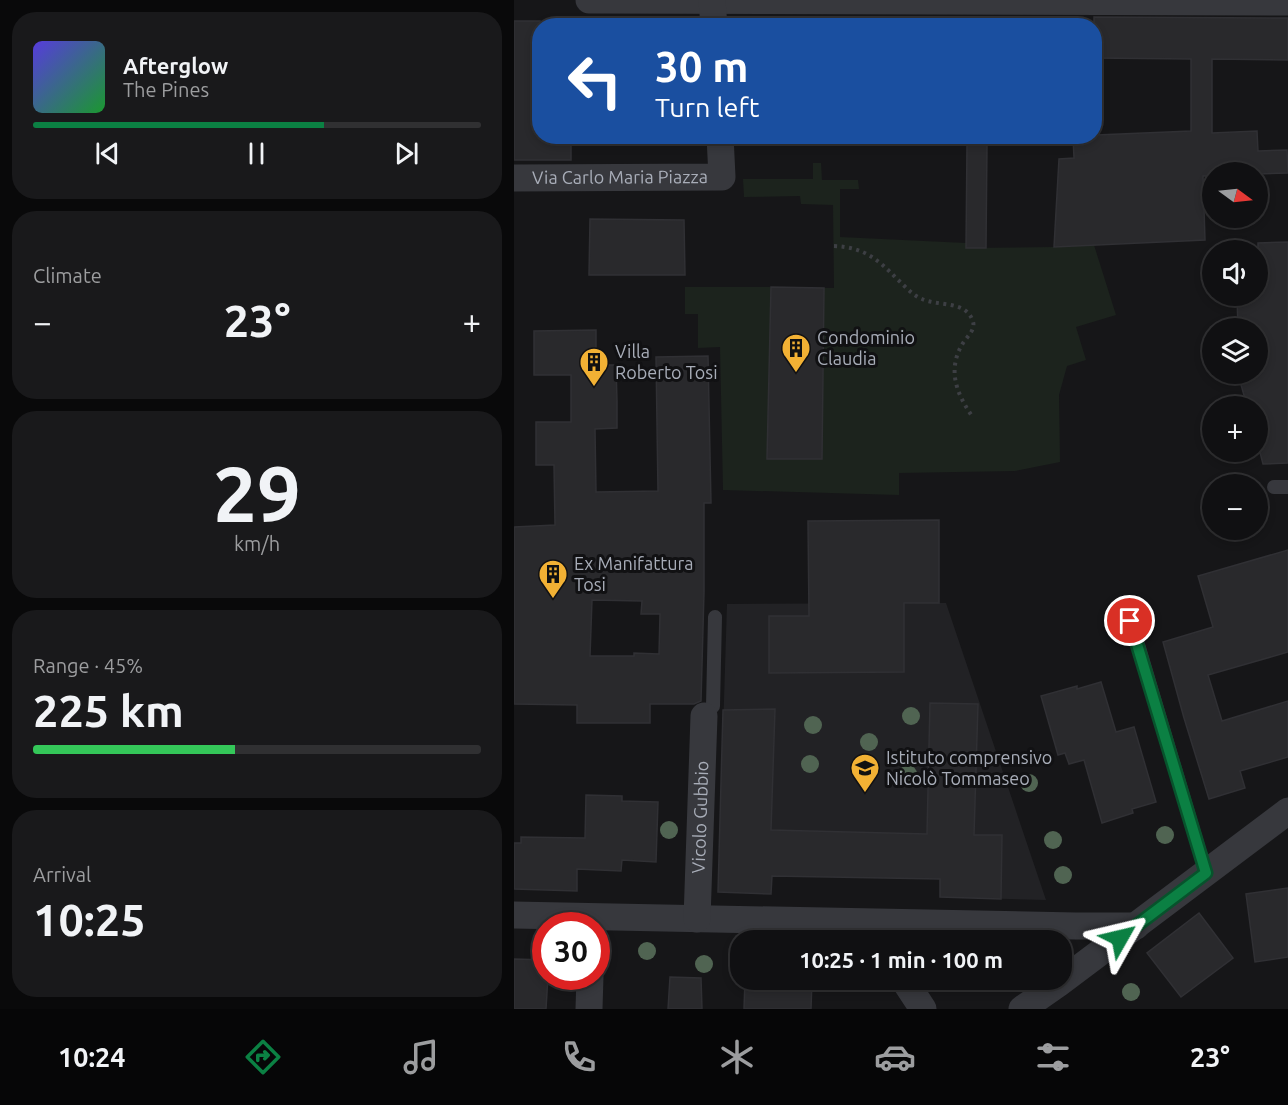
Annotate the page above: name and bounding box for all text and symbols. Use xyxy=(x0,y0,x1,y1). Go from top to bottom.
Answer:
icon: left xyxy=(556,42,634,120)
text: 30 m xyxy=(655,43,749,90)
text: Afterglow xyxy=(123,53,228,78)
text: The Pines xyxy=(123,78,209,101)
text: Turn left xyxy=(655,92,759,122)
icon: previous xyxy=(91,137,124,170)
icon: pause xyxy=(240,137,273,170)
icon: next xyxy=(390,137,423,170)
north arrow xyxy=(1202,162,1268,228)
map controls xyxy=(1202,162,1268,540)
street label: Via Carlo Maria Piazza xyxy=(532,166,708,187)
button: sound xyxy=(1202,240,1268,306)
text: Climate xyxy=(33,264,102,287)
text: 23° xyxy=(224,295,290,346)
text: − xyxy=(33,303,52,340)
text: + xyxy=(462,303,481,340)
button: layers xyxy=(1202,318,1268,384)
place label: Condominio Claudia xyxy=(817,327,915,368)
building icon: Condominio Claudia xyxy=(780,332,812,374)
place label: Villa Roberto Tosi xyxy=(615,341,718,382)
building icon: Villa Roberto Tosi xyxy=(578,346,610,388)
button: + xyxy=(1202,396,1268,462)
text: 29 xyxy=(213,449,301,537)
button: − xyxy=(1202,474,1268,540)
text: km/h xyxy=(234,532,280,555)
place label: Ex Manifattura Tosi xyxy=(574,553,694,594)
building icon: Ex Manifattura Tosi xyxy=(537,558,569,600)
pin xyxy=(1104,595,1155,646)
icon: arrive xyxy=(1113,604,1146,637)
text: Range · 45% xyxy=(33,654,143,677)
text: 225 km xyxy=(33,685,184,736)
place label: Istituto comprensivo Nicolò Tommaseo xyxy=(886,747,1052,788)
school or university icon: Istituto comprensivo Nicolò Tommaseo xyxy=(849,752,881,794)
street label: Vicolo Gubbio xyxy=(688,760,711,874)
text: Arrival xyxy=(33,863,91,886)
text: 10:25 xyxy=(33,894,146,945)
position arrow xyxy=(1088,906,1152,970)
speed limit sign: 30 xyxy=(532,912,610,990)
text: 10:25 · 1 min · 100 m xyxy=(799,947,1003,972)
icon: directions xyxy=(242,1036,284,1078)
icon: music xyxy=(400,1036,442,1078)
icon: phone xyxy=(558,1036,600,1078)
icon: climate xyxy=(716,1036,758,1078)
icon: car xyxy=(874,1036,916,1078)
icon: filters xyxy=(1032,1036,1074,1078)
text: 10:24 xyxy=(58,1042,126,1072)
text: 23° xyxy=(1190,1042,1230,1072)

